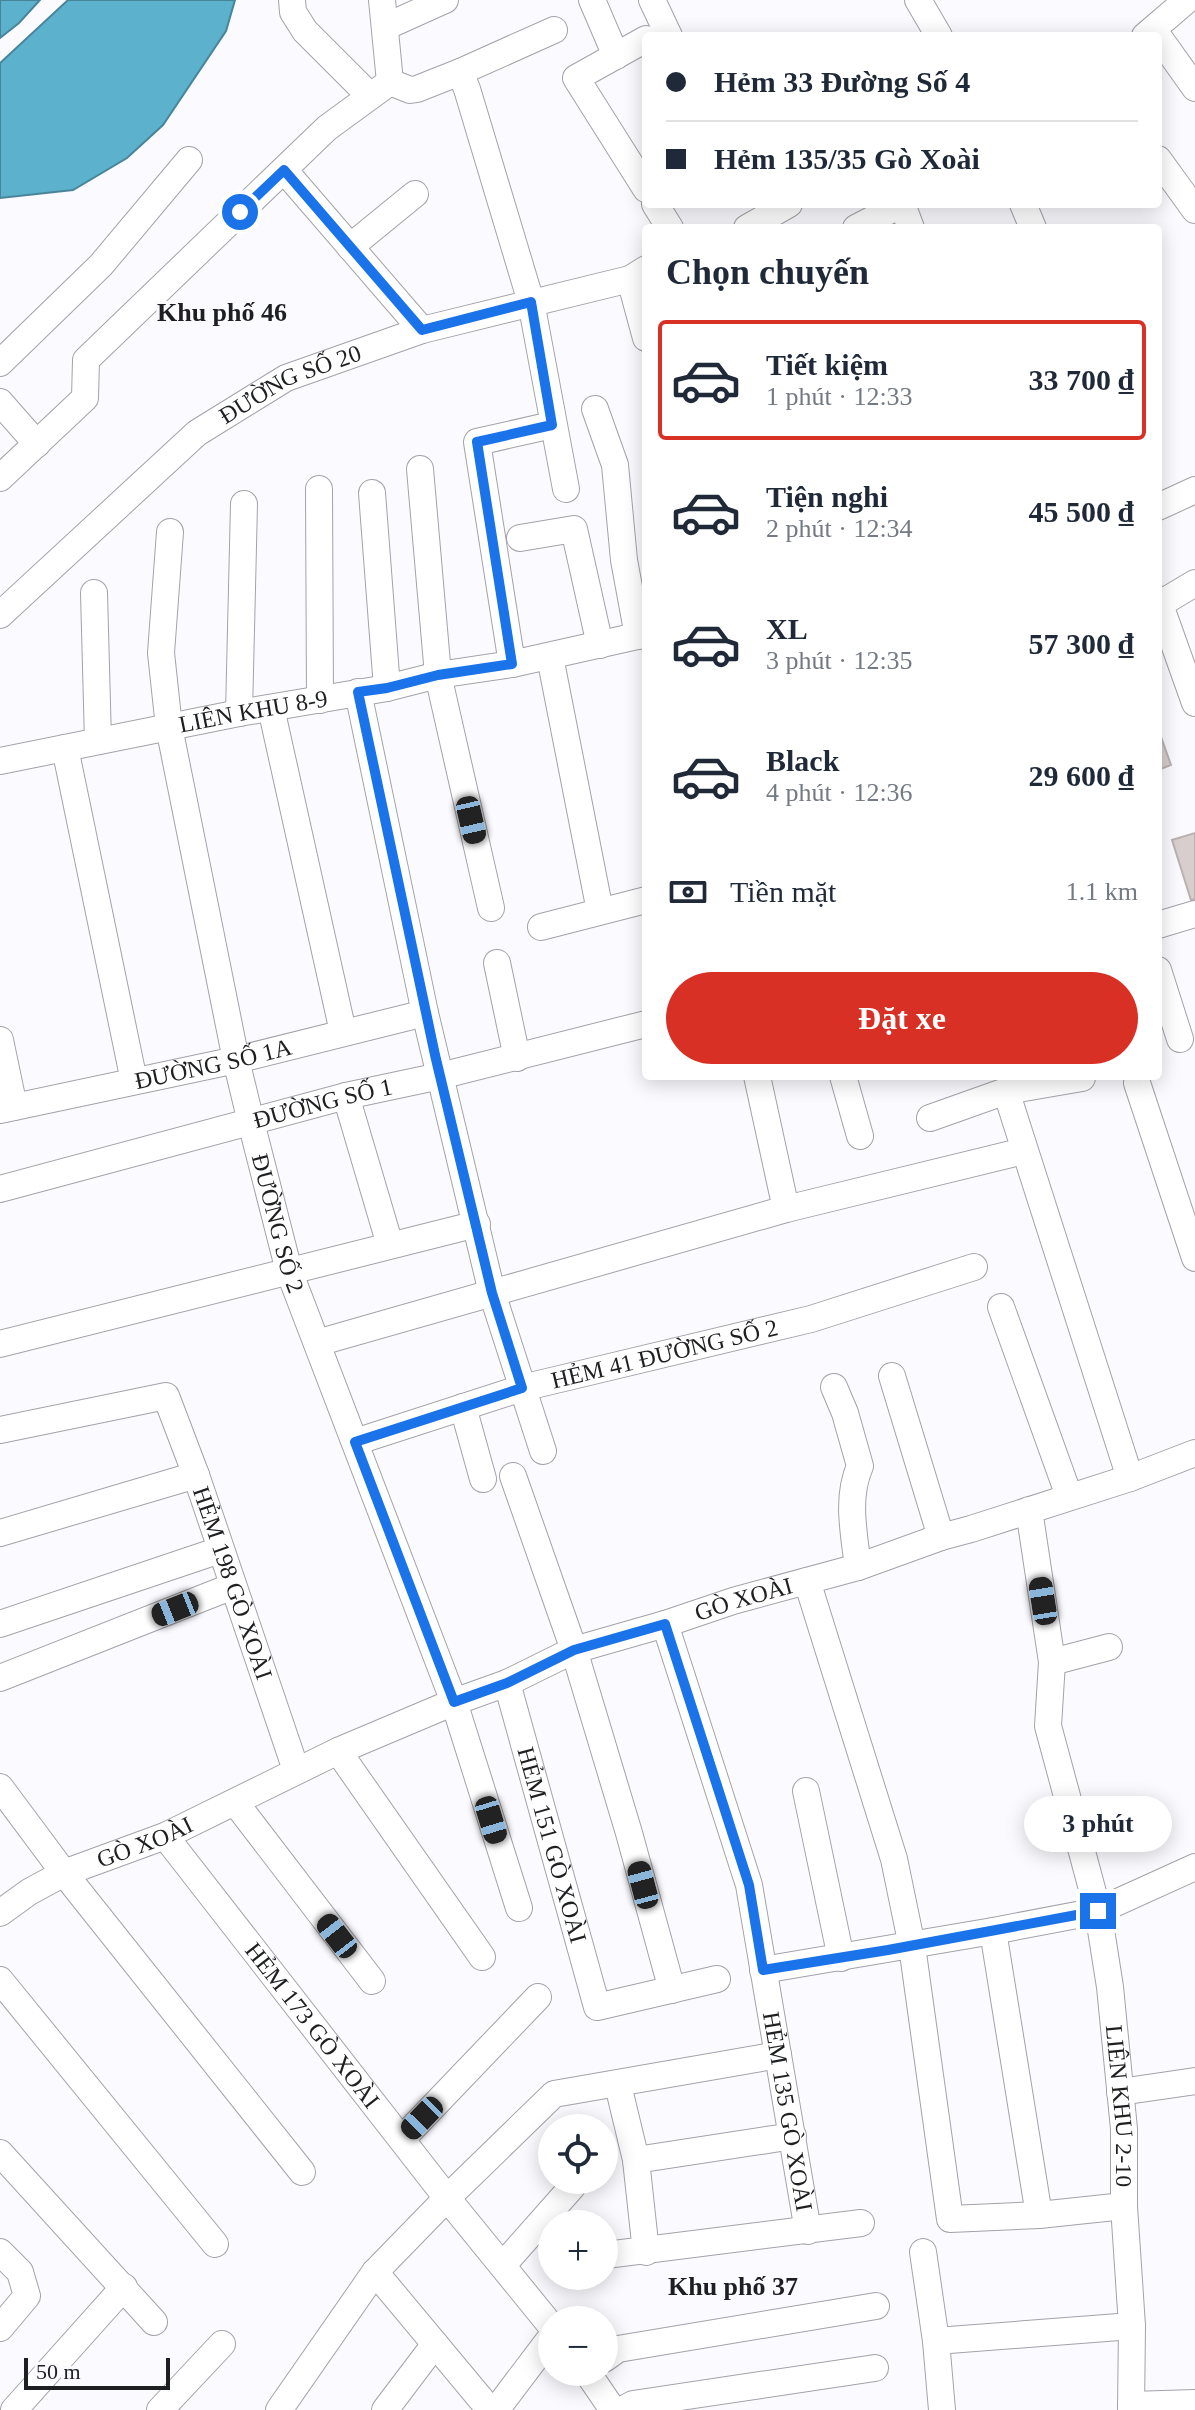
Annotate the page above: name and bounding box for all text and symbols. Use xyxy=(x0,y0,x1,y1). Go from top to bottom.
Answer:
text: Hẻm 33 Đường Số 4 xyxy=(714,65,970,98)
text: Hẻm 135/35 Gò Xoài xyxy=(714,142,980,175)
route start xyxy=(222,194,258,230)
text: Chọn chuyến xyxy=(666,252,869,292)
district label: Khu phố 46 xyxy=(157,298,287,327)
street label: ĐƯỜNG SỐ 20 xyxy=(214,340,364,429)
icon: car xyxy=(670,344,742,416)
text: Tiết kiệm xyxy=(766,348,888,381)
text: 33 700 ₫ xyxy=(1029,363,1134,396)
text: 1 phút · 12:33 xyxy=(766,382,913,411)
icon: car xyxy=(670,476,742,548)
text: Tiện nghi xyxy=(766,480,888,513)
text: 45 500 ₫ xyxy=(1029,495,1134,528)
text: 2 phút · 12:34 xyxy=(766,514,913,543)
icon: car xyxy=(670,608,742,680)
text: XL xyxy=(766,612,808,645)
text: 57 300 ₫ xyxy=(1029,627,1134,660)
text: 3 phút · 12:35 xyxy=(766,646,913,675)
street label: LIÊN KHU 8-9 xyxy=(177,685,330,738)
icon: car xyxy=(670,740,742,812)
text: Black xyxy=(766,744,839,777)
text: 29 600 ₫ xyxy=(1029,759,1134,792)
text: 4 phút · 12:36 xyxy=(766,778,913,807)
car xyxy=(454,794,488,846)
icon: cash xyxy=(666,870,710,914)
text: Tiền mặt xyxy=(730,875,836,908)
text: 1.1 km xyxy=(1066,877,1138,906)
button: Đặt xe xyxy=(666,972,1138,1064)
street label: ĐƯỜNG SỐ 1A xyxy=(132,1034,295,1094)
street label: ĐƯỜNG SỐ 1 xyxy=(250,1073,395,1133)
street label: ĐƯỜNG SỐ 2 xyxy=(247,1151,309,1297)
street label: HẺM 41 ĐƯỜNG SỐ 2 xyxy=(549,1314,780,1394)
street label: HẺM 198 GÒ XOÀI xyxy=(188,1483,277,1683)
street label: GÒ XOÀI xyxy=(691,1572,795,1626)
car xyxy=(1027,1575,1059,1627)
car xyxy=(148,1589,202,1629)
street label: HẺM 151 GÒ XOÀI xyxy=(512,1744,592,1946)
car xyxy=(473,1794,509,1846)
callout: 3 phút xyxy=(1024,1795,1172,1851)
text: 3 phút xyxy=(1062,1809,1134,1838)
street label: GÒ XOÀI xyxy=(93,1811,197,1873)
car xyxy=(625,1859,661,1911)
route end xyxy=(1080,1893,1116,1929)
car xyxy=(313,1910,361,1962)
street label: HẺM 173 GÒ XOÀI xyxy=(240,1938,385,2113)
street label: HẺM 135 GÒ XOÀI xyxy=(758,2010,817,2213)
street label: LIÊN KHU 2-10 xyxy=(1101,2024,1138,2187)
car xyxy=(397,2092,447,2144)
map controls xyxy=(538,2114,618,2386)
button: locate xyxy=(538,2114,618,2194)
button: + xyxy=(538,2210,618,2290)
district label: Khu phố 37 xyxy=(668,2272,798,2301)
button: − xyxy=(538,2306,618,2386)
scale bar xyxy=(24,2354,170,2390)
text: 50 m xyxy=(36,2359,81,2384)

